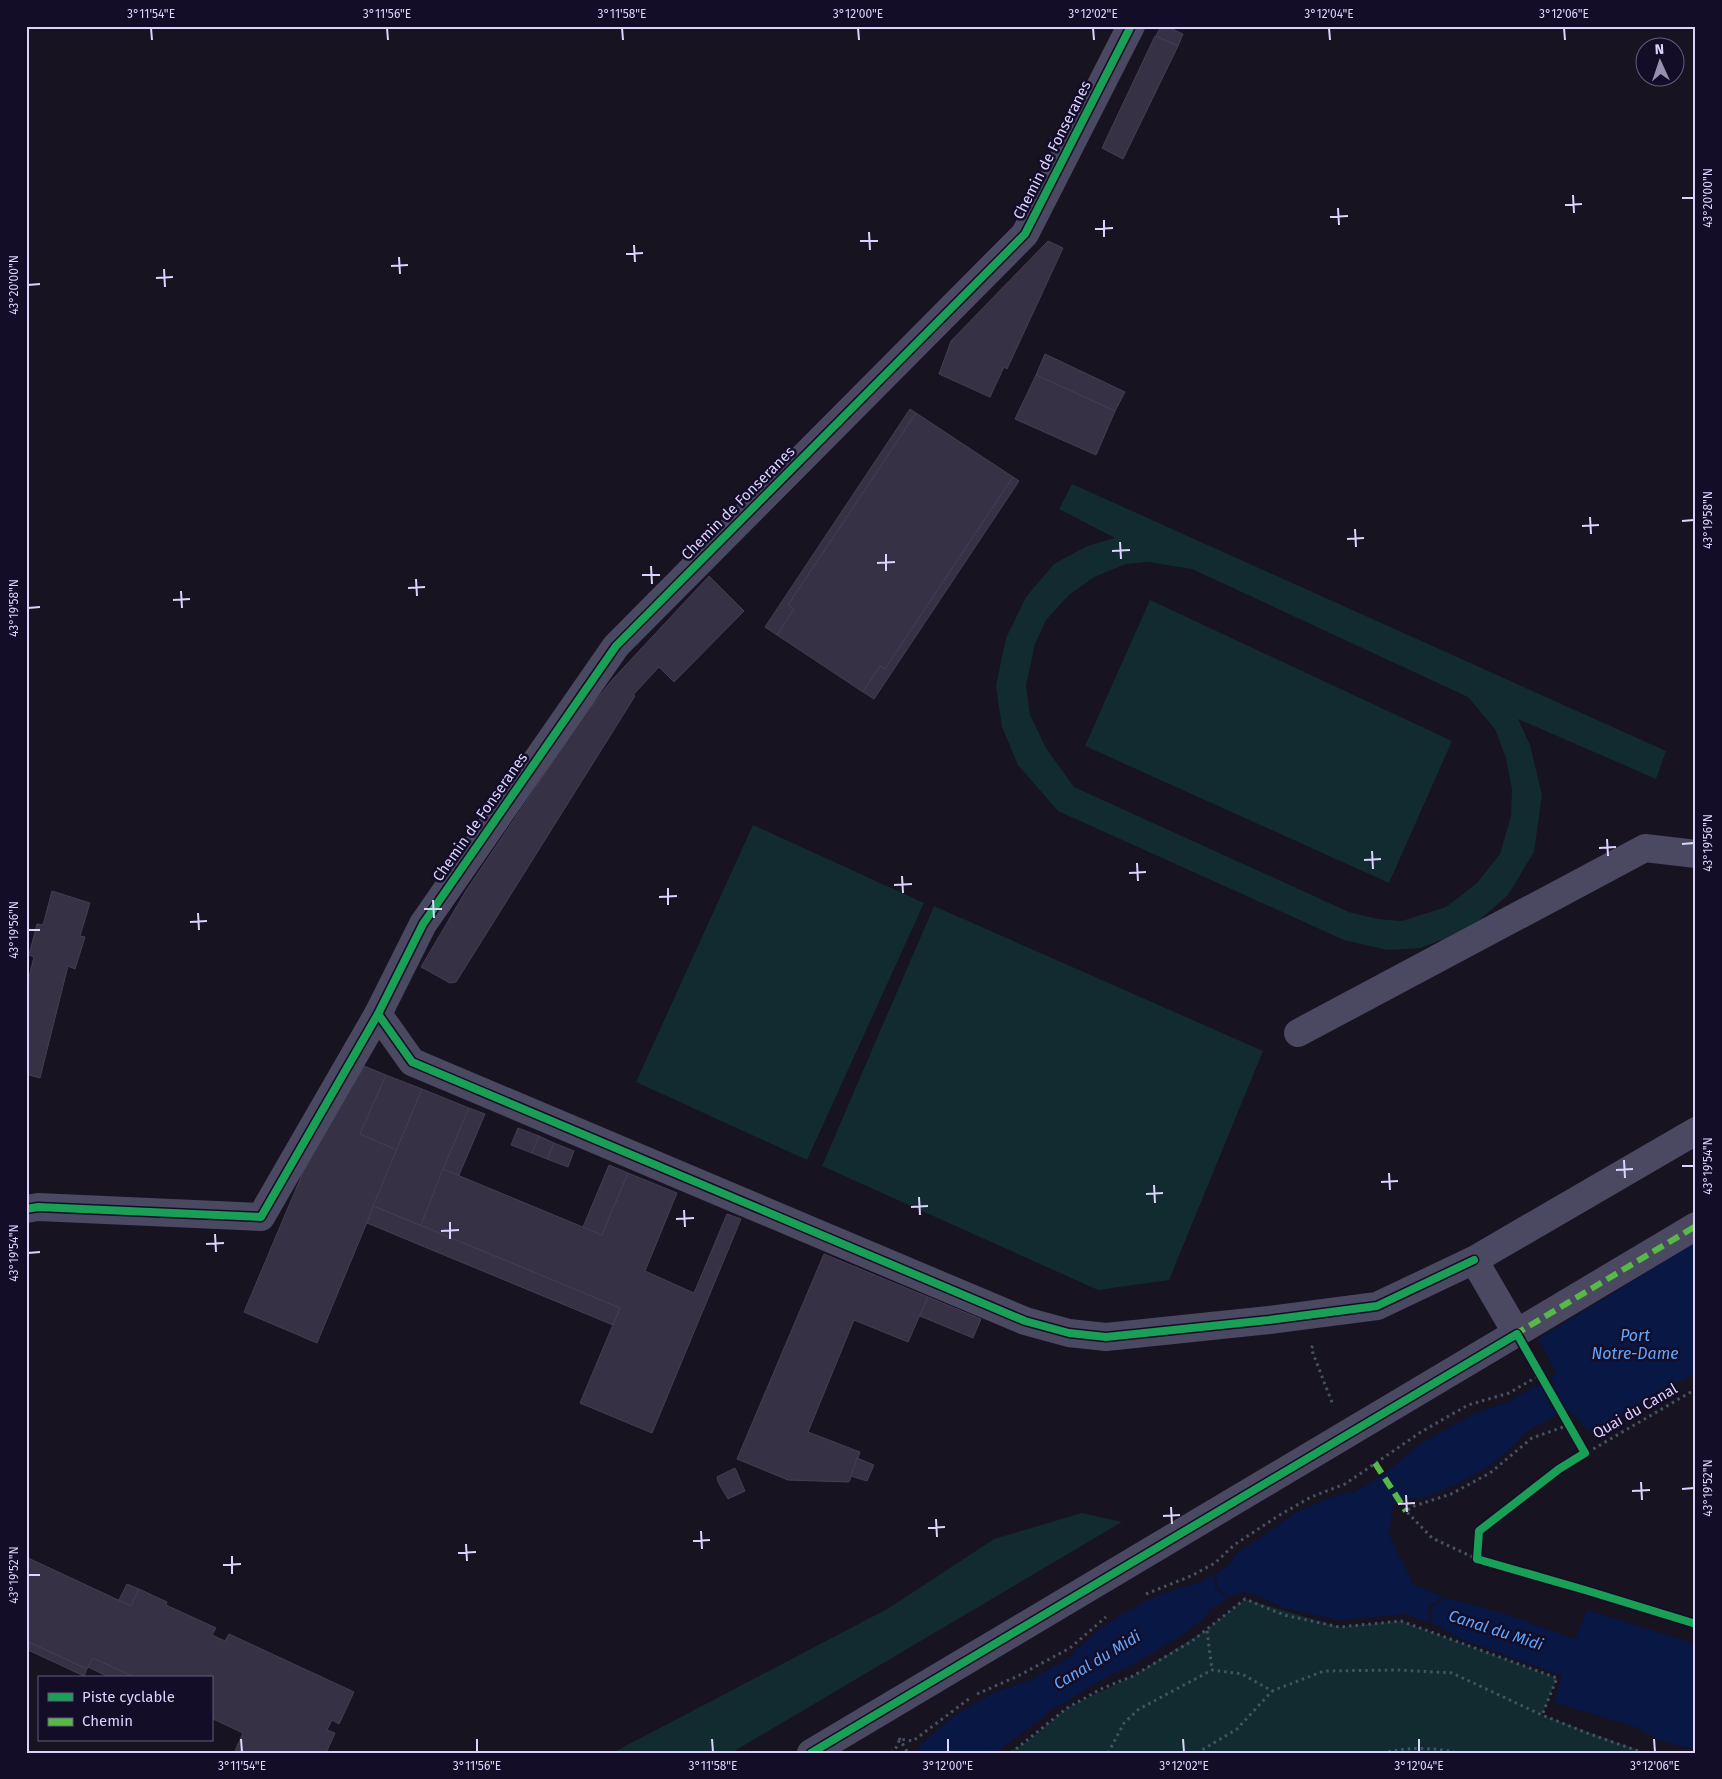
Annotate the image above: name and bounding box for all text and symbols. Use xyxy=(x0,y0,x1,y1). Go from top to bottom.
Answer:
text: 3°11'54"E xyxy=(127,7,175,21)
text: 3°11'56"E xyxy=(363,7,411,21)
text: 3°11'58"E xyxy=(598,7,646,21)
text: 3°12'00"E xyxy=(833,7,883,21)
text: 3°12'02"E xyxy=(1068,7,1118,21)
text: 3°12'04"E xyxy=(1304,7,1354,21)
text: 3°12'06"E xyxy=(1539,7,1589,21)
north arrow xyxy=(1634,38,1684,88)
text: N xyxy=(1654,41,1664,58)
street label: Chemin de Fonseranes xyxy=(1009,78,1095,222)
text: 43°20'00"N xyxy=(1701,168,1715,228)
text: 43°20'00"N xyxy=(7,255,21,315)
street label: Chemin de Fonseranes xyxy=(677,442,799,564)
text: 43°19'58"N xyxy=(1701,491,1715,549)
text: 43°19'58"N xyxy=(7,579,21,637)
street label: Chemin de Fonseranes xyxy=(429,749,531,885)
text: 43°19'56"N xyxy=(1701,814,1715,872)
text: 43°19'56"N xyxy=(7,901,21,959)
text: 43°19'54"N xyxy=(1701,1137,1715,1195)
text: 43°19'54"N xyxy=(7,1224,21,1282)
water label: Port Notre-Dame xyxy=(1592,1326,1678,1363)
street label: Quai du Canal xyxy=(1589,1379,1681,1442)
text: 43°19'52"N xyxy=(1701,1459,1715,1517)
text: 43°19'52"N xyxy=(7,1546,21,1604)
water label: Canal du Midi xyxy=(1446,1606,1546,1654)
water label: Canal du Midi xyxy=(1050,1626,1144,1693)
legend xyxy=(38,1676,212,1742)
text: Piste cyclable xyxy=(82,1688,175,1706)
text: Chemin xyxy=(82,1712,133,1730)
text: 3°11'54"E xyxy=(218,1759,266,1773)
text: 3°11'56"E xyxy=(453,1759,501,1773)
text: 3°11'58"E xyxy=(689,1759,737,1773)
text: 3°12'00"E xyxy=(923,1759,973,1773)
text: 3°12'02"E xyxy=(1159,1759,1209,1773)
text: 3°12'04"E xyxy=(1394,1759,1444,1773)
text: 3°12'06"E xyxy=(1630,1759,1680,1773)

